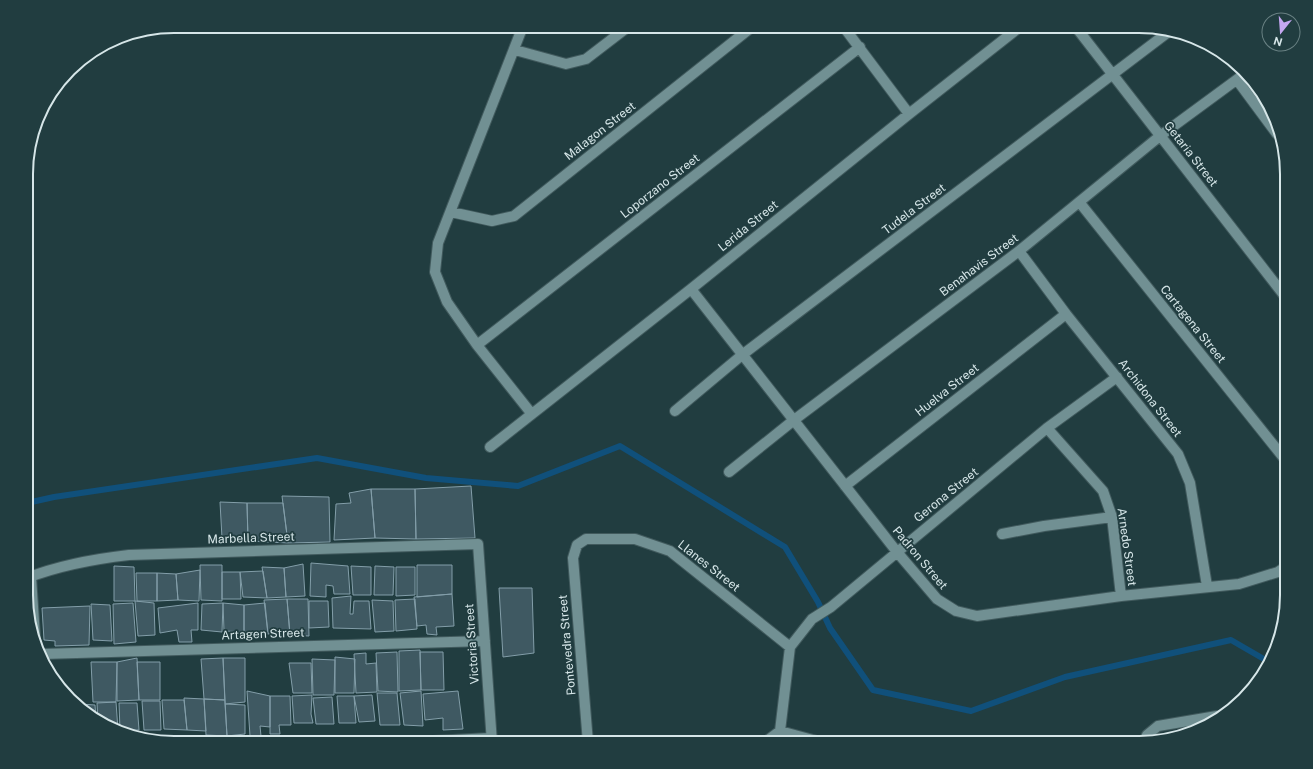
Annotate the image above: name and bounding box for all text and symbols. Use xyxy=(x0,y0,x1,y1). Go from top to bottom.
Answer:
north arrow xyxy=(1261,12,1301,52)
text: N xyxy=(1272,35,1284,49)
street label: Malagon Street xyxy=(562,99,639,163)
street label: Getaria Street xyxy=(1161,119,1221,190)
street label: Loporzano Street xyxy=(618,151,702,221)
street label: Tudela Street xyxy=(880,180,949,237)
street label: Lerida Street xyxy=(715,197,781,254)
street label: Benahavis Street xyxy=(937,231,1021,299)
street label: Cartagena Street xyxy=(1157,282,1229,366)
street label: Archidona Street xyxy=(1115,356,1185,440)
street label: Huelva Street xyxy=(912,361,982,419)
street label: Gerona Street xyxy=(911,465,981,525)
street label: Arnedo Street xyxy=(1115,507,1139,587)
street label: Padron Street xyxy=(890,524,951,593)
street label: Marbella Street xyxy=(207,529,295,547)
street label: Llanes Street xyxy=(675,537,743,595)
street label: Pontevedra Street xyxy=(556,594,578,696)
street label: Victoria Street xyxy=(462,603,482,685)
street label: Artagen Street xyxy=(221,626,305,642)

